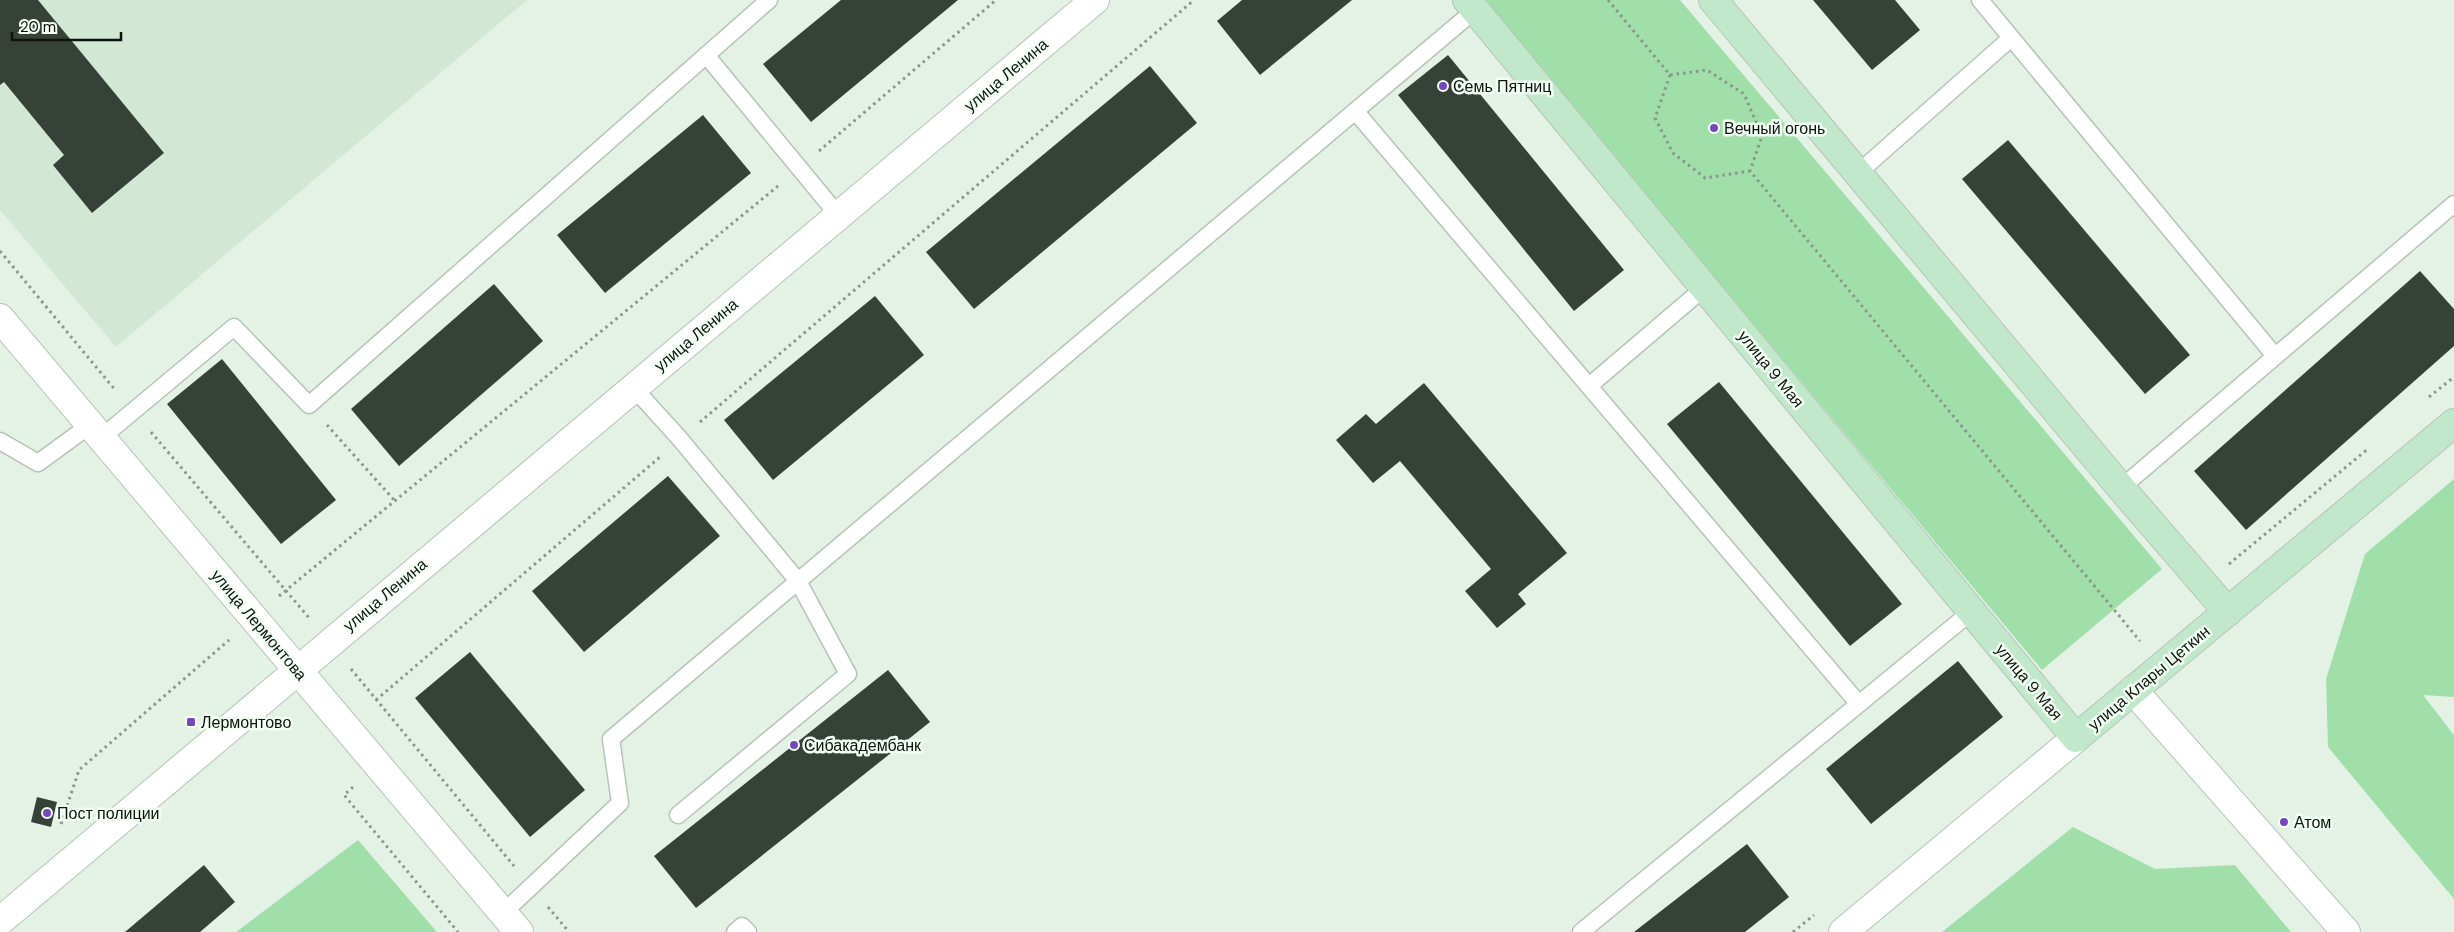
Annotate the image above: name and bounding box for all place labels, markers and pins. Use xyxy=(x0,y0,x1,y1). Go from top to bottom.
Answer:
place label: Семь Пятниц xyxy=(1453,76,1551,97)
marker: Семь Пятниц xyxy=(1437,80,1449,92)
place label: Вечный огонь xyxy=(1724,118,1825,139)
marker: Вечный огонь xyxy=(1708,122,1720,134)
place label: Лермонтово xyxy=(201,712,291,733)
marker: Лермонтово xyxy=(185,716,197,728)
place label: Сибакадембанк xyxy=(804,735,922,756)
marker: Сибакадембанк xyxy=(788,739,800,751)
place label: Пост полиции xyxy=(57,803,160,824)
marker: Пост полиции xyxy=(41,807,53,819)
place label: Атом xyxy=(2294,812,2331,833)
marker: Атом xyxy=(2278,816,2290,828)

